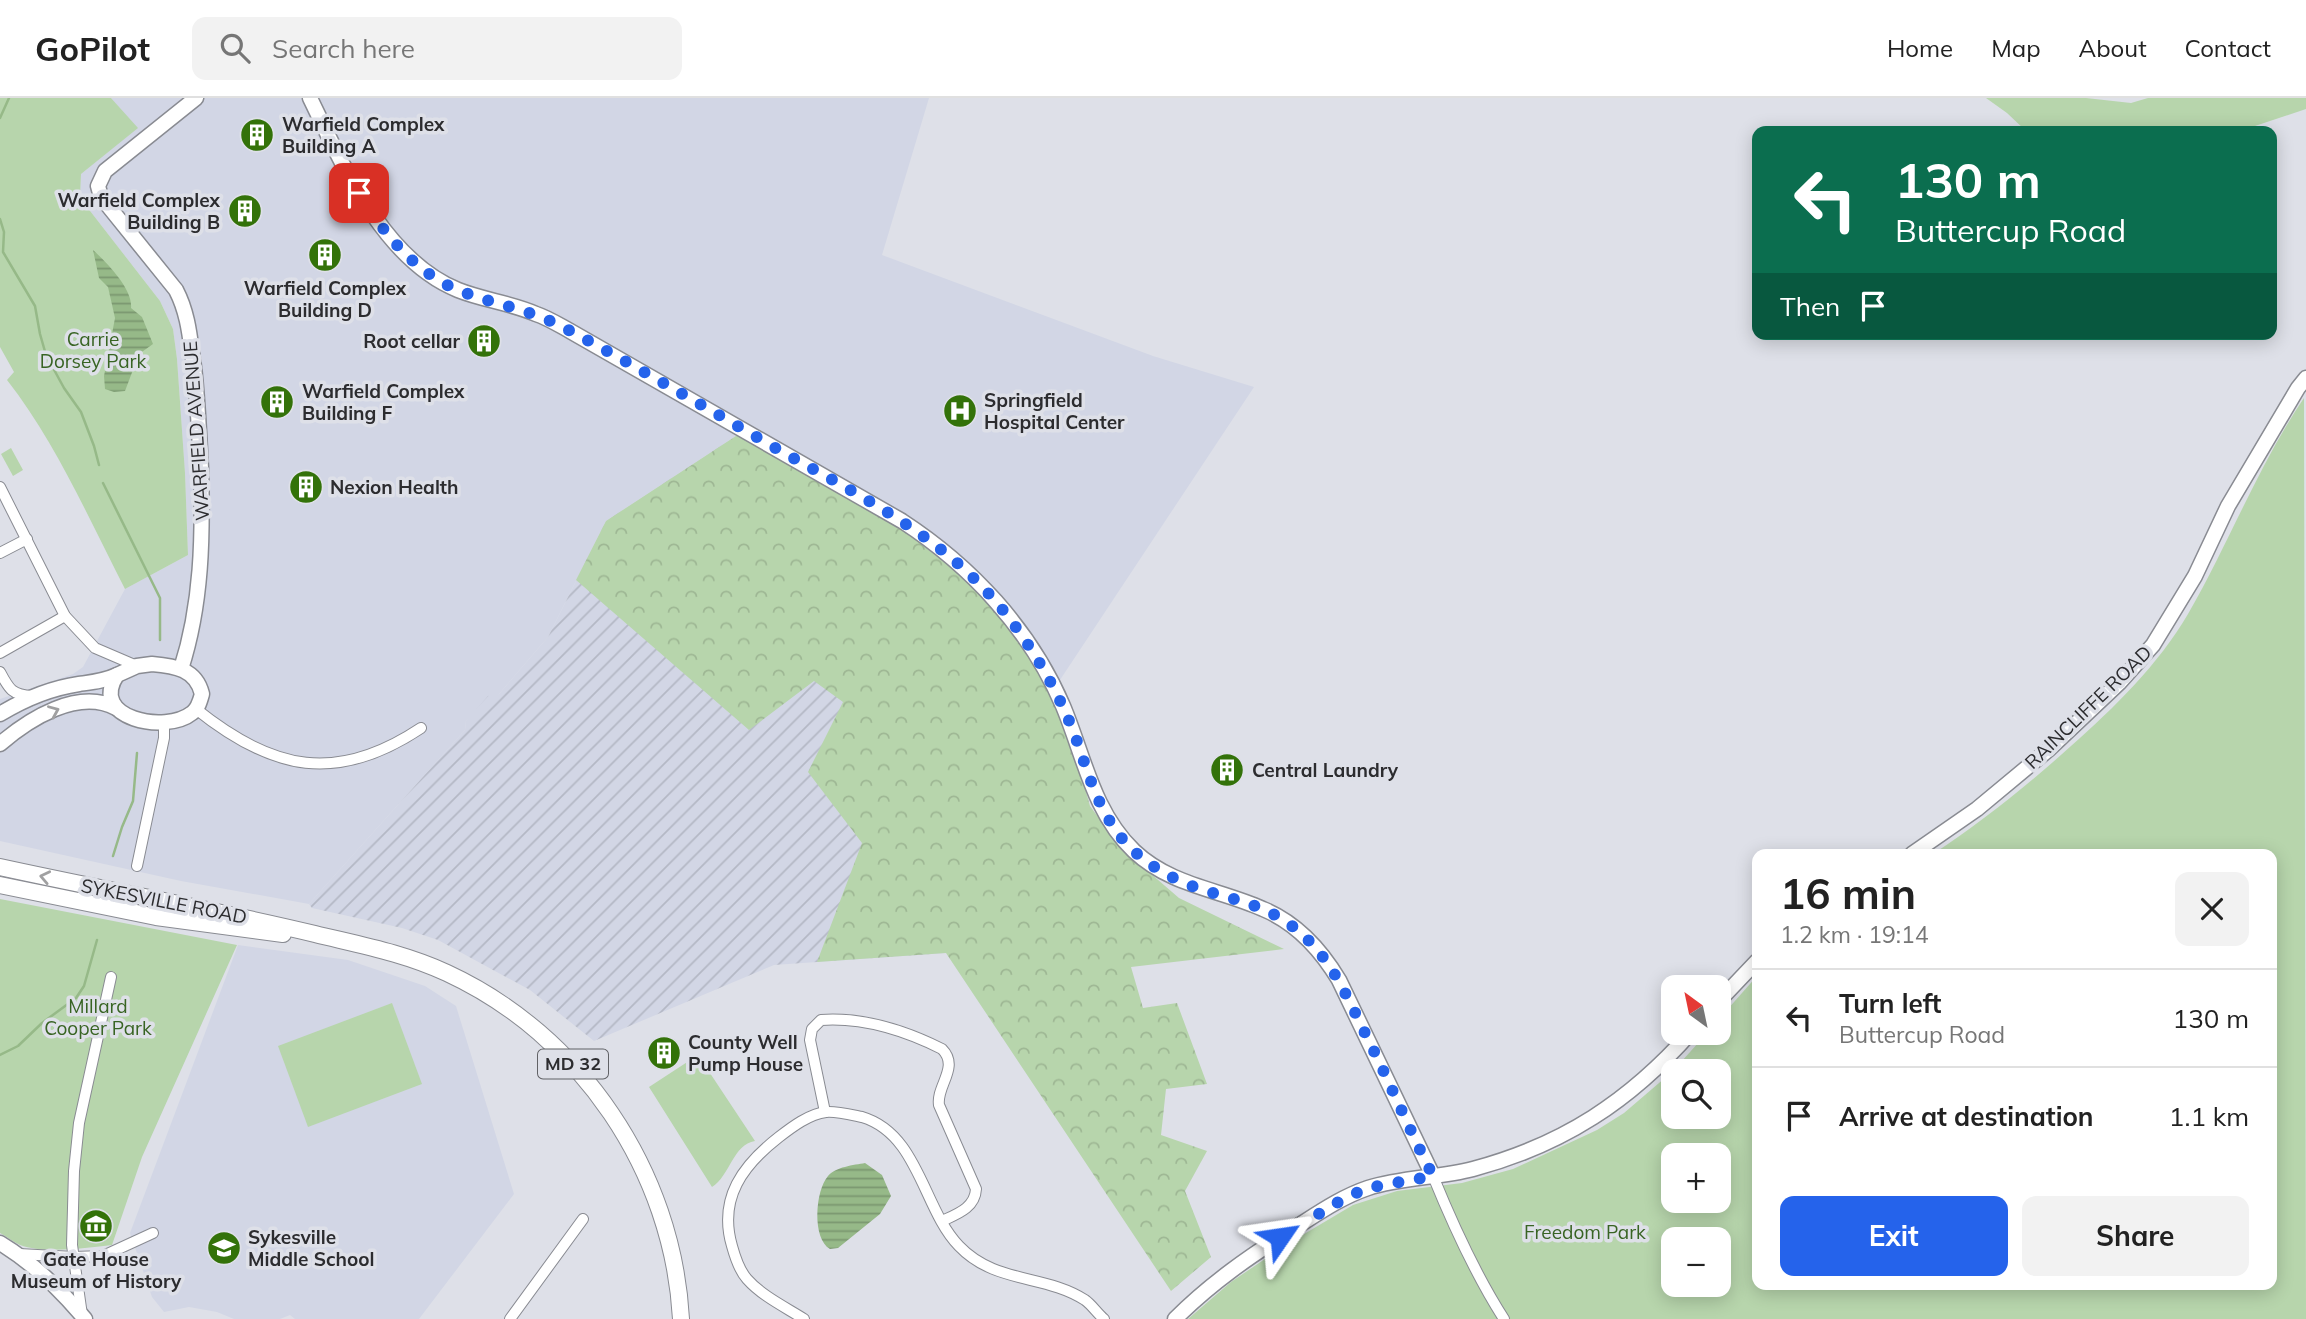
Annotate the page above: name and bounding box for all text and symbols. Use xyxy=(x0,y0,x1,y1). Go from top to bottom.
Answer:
search box xyxy=(192,17,682,80)
text: GoPilot xyxy=(35,28,150,69)
icon: search xyxy=(216,29,254,67)
text: Search here xyxy=(272,32,415,65)
text: Home xyxy=(1887,33,1953,63)
text: Map xyxy=(1991,33,2041,63)
text: About xyxy=(2079,33,2147,63)
text: Contact xyxy=(2185,33,2271,63)
place label: Warfield Complex Building A xyxy=(282,112,445,158)
building icon: Warfield Complex Building A xyxy=(238,116,276,154)
text: 130 m xyxy=(1895,149,2041,210)
icon: left xyxy=(1780,154,1871,245)
pin xyxy=(329,163,389,223)
icon: arrive xyxy=(340,174,378,212)
place label: Warfield Complex Building B xyxy=(58,188,221,234)
building icon: Warfield Complex Building B xyxy=(226,192,264,230)
text: Buttercup Road xyxy=(1895,210,2126,250)
building icon: Warfield Complex Building D xyxy=(306,236,344,274)
place label: Warfield Complex Building D xyxy=(244,276,407,322)
icon: arrive xyxy=(1854,287,1892,325)
text: Then xyxy=(1780,290,1840,323)
building icon: Root cellar xyxy=(465,322,503,360)
park label: Carrie Dorsey Park xyxy=(40,327,146,373)
place label: Root cellar xyxy=(363,329,461,353)
street label: WARFIELD AVENUE xyxy=(178,340,214,522)
place label: Warfield Complex Building F xyxy=(302,379,465,425)
building icon: Warfield Complex Building F xyxy=(258,383,296,421)
place label: Springfield Hospital Center xyxy=(984,388,1125,434)
hospital icon: Springfield Hospital Center xyxy=(941,392,979,430)
building icon: Nexion Health xyxy=(287,468,325,506)
place label: Nexion Health xyxy=(330,475,459,499)
street label: RAINCLIFFE ROAD xyxy=(2019,640,2157,774)
one-way arrow xyxy=(48,705,60,719)
building icon: Central Laundry xyxy=(1208,751,1246,789)
place label: Central Laundry xyxy=(1252,758,1399,782)
text: 16 min xyxy=(1780,867,1916,920)
one-way arrow xyxy=(39,870,51,885)
button: close xyxy=(2175,872,2249,946)
street label: SYKESVILLE ROAD xyxy=(79,873,249,929)
text: 1.2 km · 19:14 xyxy=(1780,920,1929,949)
north arrow xyxy=(1661,975,1731,1045)
map controls xyxy=(1661,975,1731,1297)
text: Turn left xyxy=(1839,987,1941,1020)
park label: Millard Cooper Park xyxy=(44,994,152,1040)
icon: left xyxy=(1780,999,1818,1037)
text: 130 m xyxy=(2173,1002,2249,1035)
text: Buttercup Road xyxy=(1839,1020,2005,1049)
place label: County Well Pump House xyxy=(688,1030,803,1076)
building icon: County Well Pump House xyxy=(645,1034,683,1072)
road number: MD 32 xyxy=(538,1049,608,1079)
button: search xyxy=(1661,1059,1731,1129)
icon: arrive xyxy=(1780,1097,1818,1135)
text: Arrive at destination xyxy=(1839,1100,2094,1133)
text: 1.1 km xyxy=(2169,1100,2249,1133)
button: + xyxy=(1661,1143,1731,1213)
button: Exit xyxy=(1780,1196,2008,1276)
button: Share xyxy=(2022,1196,2249,1276)
position arrow xyxy=(1243,1200,1317,1274)
museum icon: Gate House Museum of History xyxy=(77,1207,115,1245)
park label: Freedom Park xyxy=(1524,1220,1646,1244)
place label: Sykesville Middle School xyxy=(248,1225,374,1271)
button: − xyxy=(1661,1227,1731,1297)
school or university icon: Sykesville Middle School xyxy=(205,1229,243,1267)
place label: Gate House Museum of History xyxy=(11,1247,182,1293)

